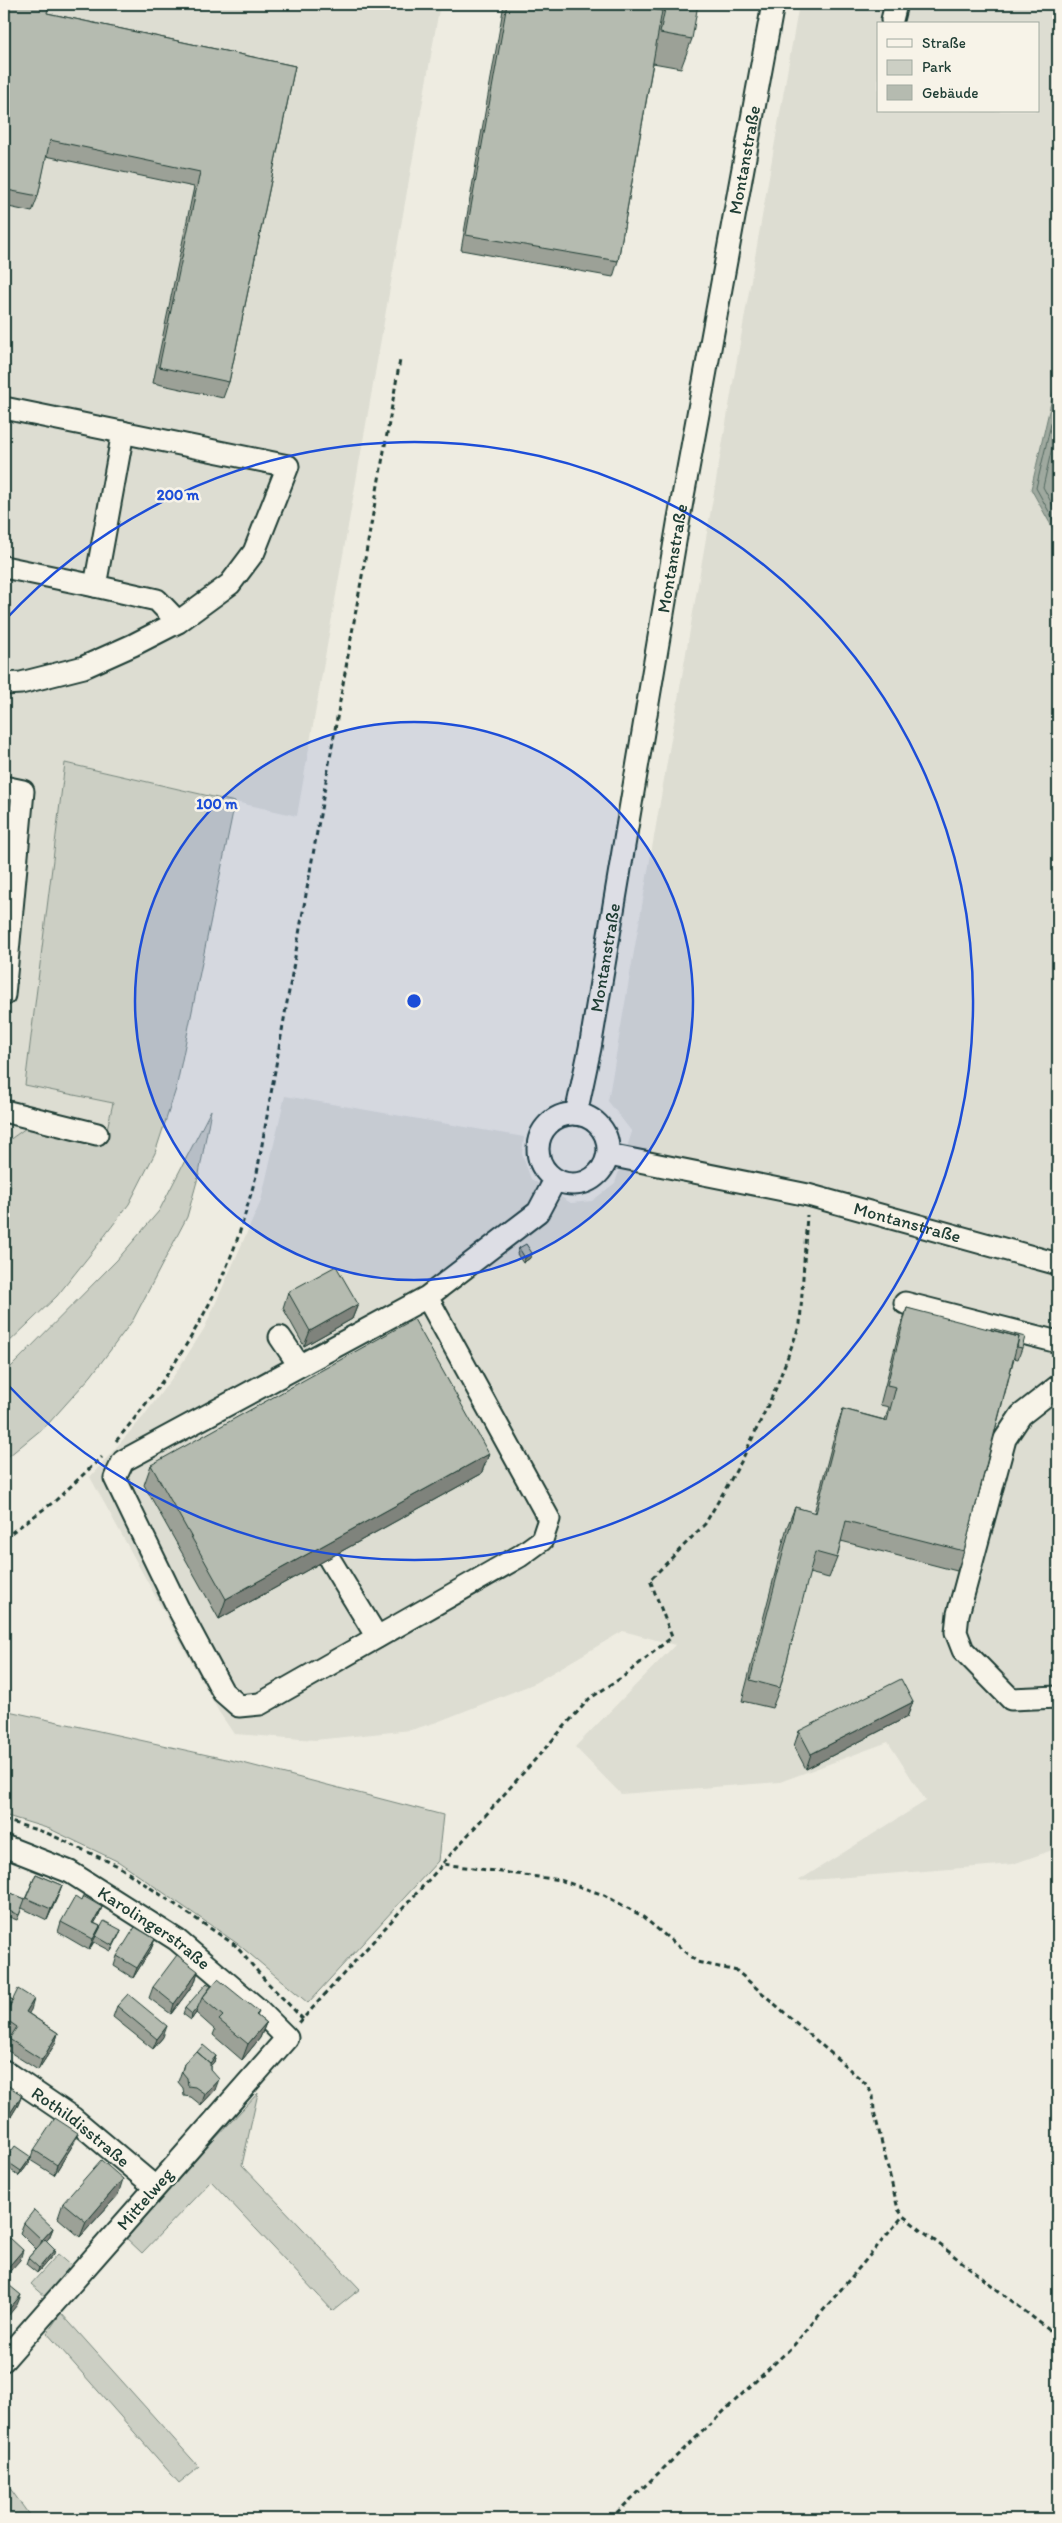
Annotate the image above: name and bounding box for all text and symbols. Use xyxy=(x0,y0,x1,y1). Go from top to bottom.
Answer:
legend xyxy=(877,22,1040,112)
text: Straße xyxy=(922,34,966,52)
text: Park xyxy=(922,58,952,76)
text: Gebäude xyxy=(922,84,979,102)
street label: Montanstraße xyxy=(724,104,765,216)
text: 200 m xyxy=(157,486,200,504)
street label: Montanstraße xyxy=(652,502,692,615)
text: 100 m xyxy=(196,795,238,813)
street label: Montanstraße xyxy=(585,902,625,1014)
centre of rings xyxy=(405,992,423,1010)
street label: Montanstraße xyxy=(851,1197,963,1248)
street label: Karolingerstraße xyxy=(94,1882,215,1975)
street label: Rothildisstraße xyxy=(27,2082,134,2172)
street label: Mittelweg xyxy=(112,2163,179,2235)

